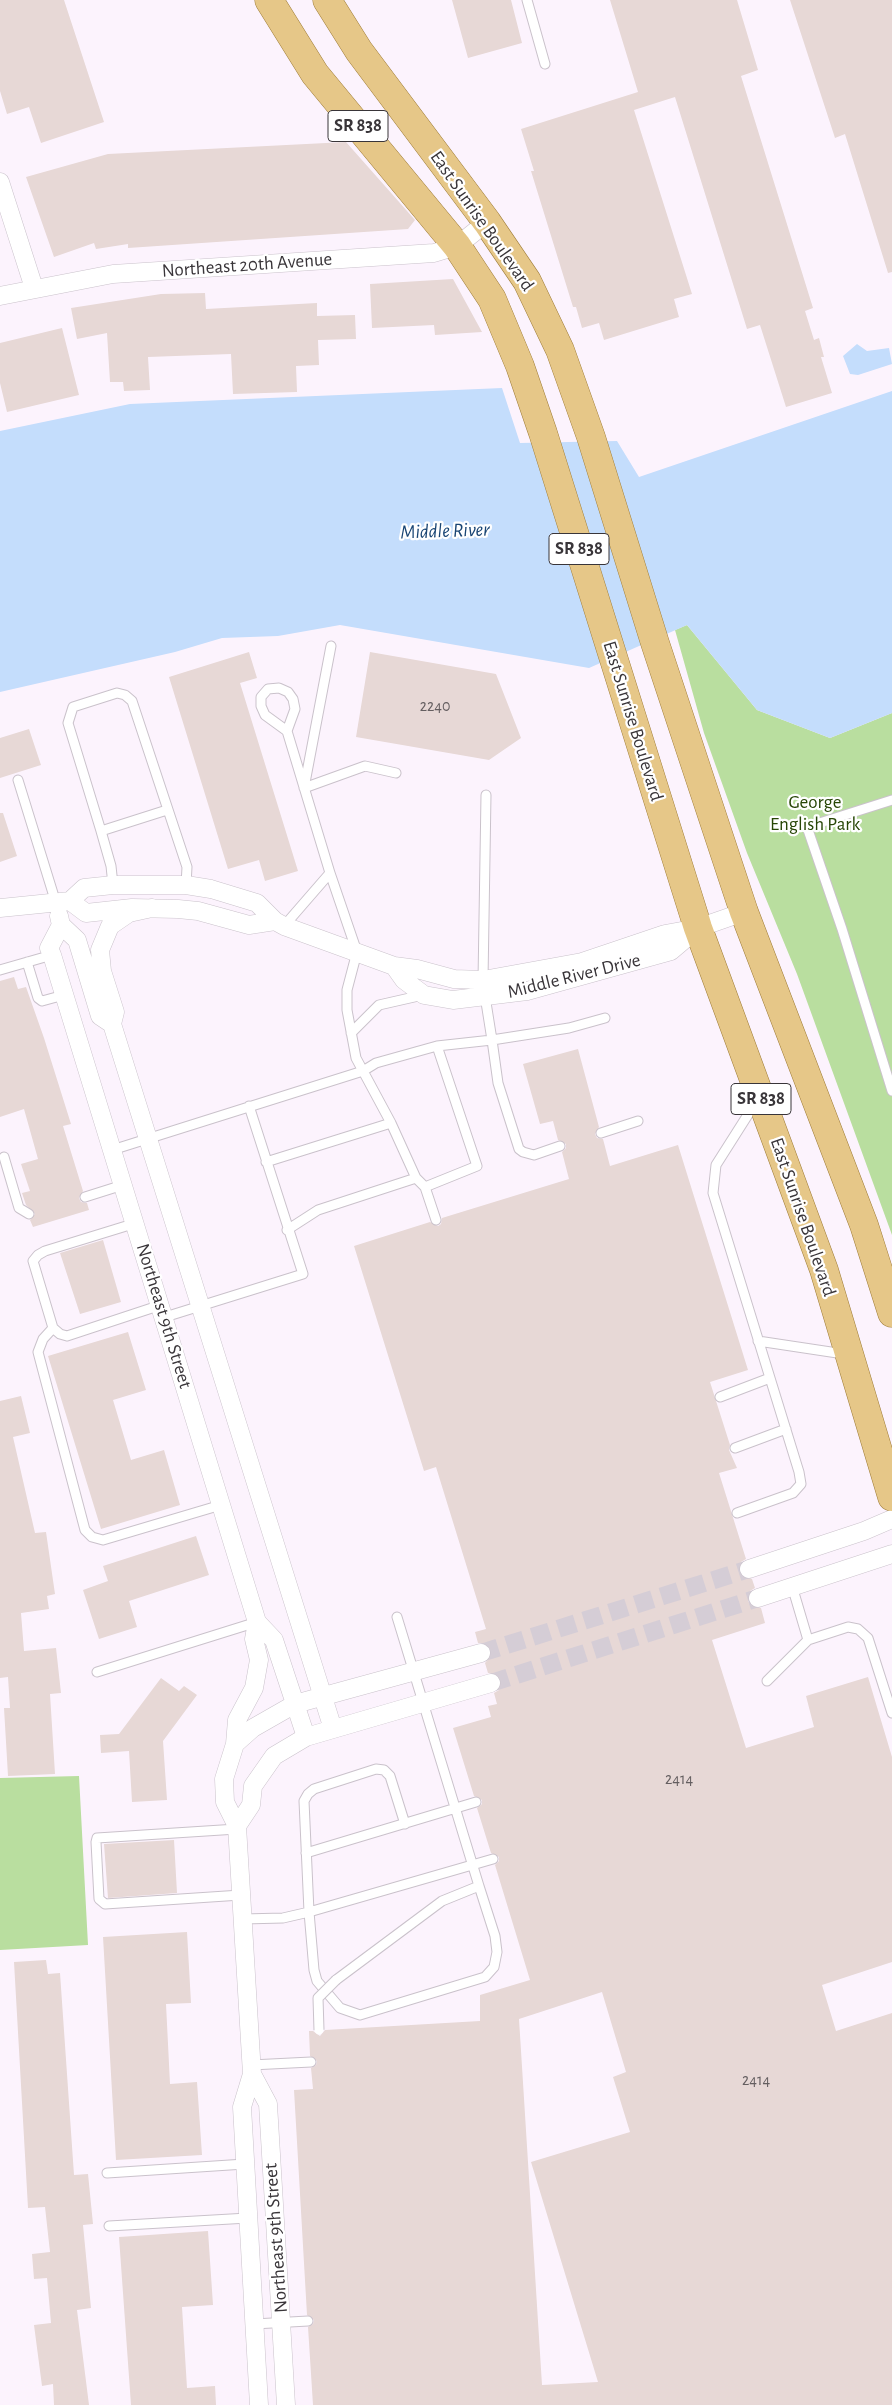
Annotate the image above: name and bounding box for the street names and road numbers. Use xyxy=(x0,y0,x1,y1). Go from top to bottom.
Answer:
road number: SR 838 xyxy=(328,110,388,142)
street label: East Sunrise Boulevard xyxy=(425,146,539,296)
street label: Northeast 20th Avenue xyxy=(161,248,333,282)
road number: SR 838 xyxy=(549,534,609,564)
street label: East Sunrise Boulevard xyxy=(598,638,668,804)
street label: Middle River Drive xyxy=(505,948,643,1004)
road number: SR 838 xyxy=(731,1084,791,1114)
street label: East Sunrise Boulevard xyxy=(765,1135,841,1299)
street label: Northeast 9th Street xyxy=(131,1241,197,1391)
street label: Northeast 9th Street xyxy=(259,2162,293,2314)

